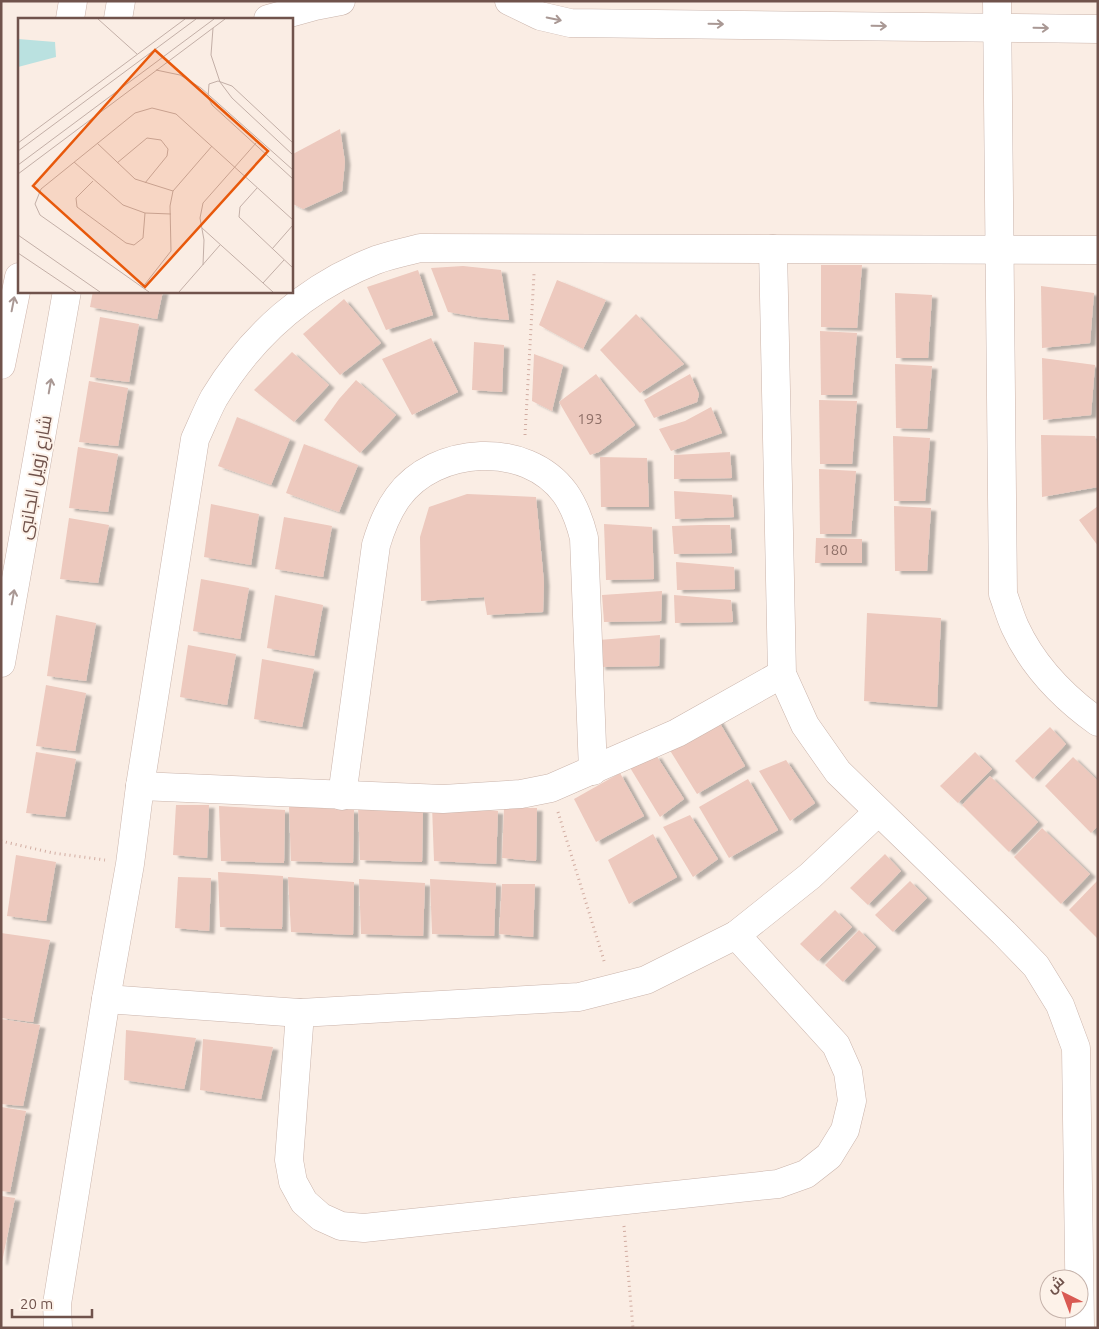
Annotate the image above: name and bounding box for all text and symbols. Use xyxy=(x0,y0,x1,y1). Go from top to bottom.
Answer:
one-way arrow xyxy=(546,15,562,25)
inset map xyxy=(18,18,292,292)
one-way arrow xyxy=(708,19,724,29)
one-way arrow xyxy=(870,21,886,31)
one-way arrow xyxy=(1032,23,1049,33)
one-way arrow xyxy=(9,296,19,312)
one-way arrow xyxy=(46,378,56,394)
house number: 193 xyxy=(577,410,603,427)
street label: شارع زويل الجانبى xyxy=(13,413,58,541)
house number: 180 xyxy=(822,541,848,558)
one-way arrow xyxy=(8,590,18,606)
north arrow xyxy=(1039,1269,1089,1319)
text: ش xyxy=(1043,1272,1068,1297)
scale bar xyxy=(12,1286,92,1318)
text: 20 m xyxy=(20,1295,53,1312)

